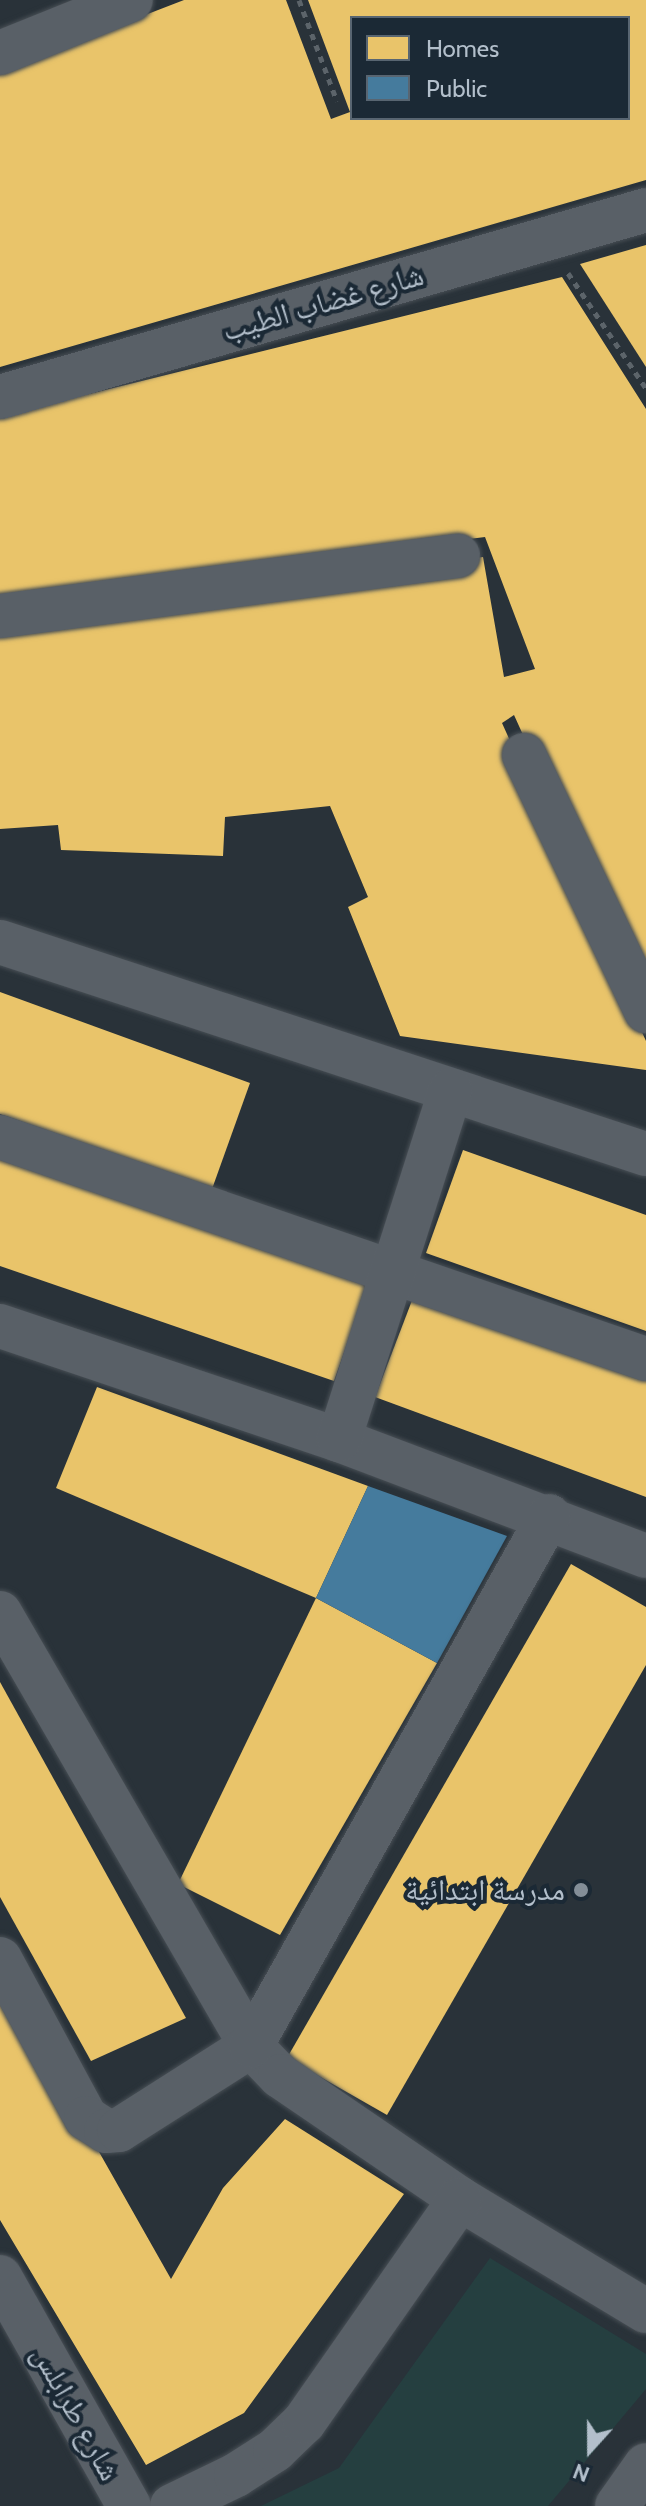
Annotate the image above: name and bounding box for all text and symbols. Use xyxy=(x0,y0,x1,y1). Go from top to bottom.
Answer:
legend xyxy=(350,16,630,120)
text: Homes xyxy=(426,34,499,63)
text: Public xyxy=(426,74,487,103)
street label: شارع غضاب الطيب xyxy=(218,257,428,349)
place label: مدرسة ابتدائية xyxy=(405,1872,565,1908)
marker: مدرسة ابتدائية xyxy=(572,1881,590,1899)
street label: شارع طرابلس xyxy=(24,2339,128,2487)
north arrow xyxy=(550,2410,630,2490)
text: N xyxy=(569,2457,593,2488)

